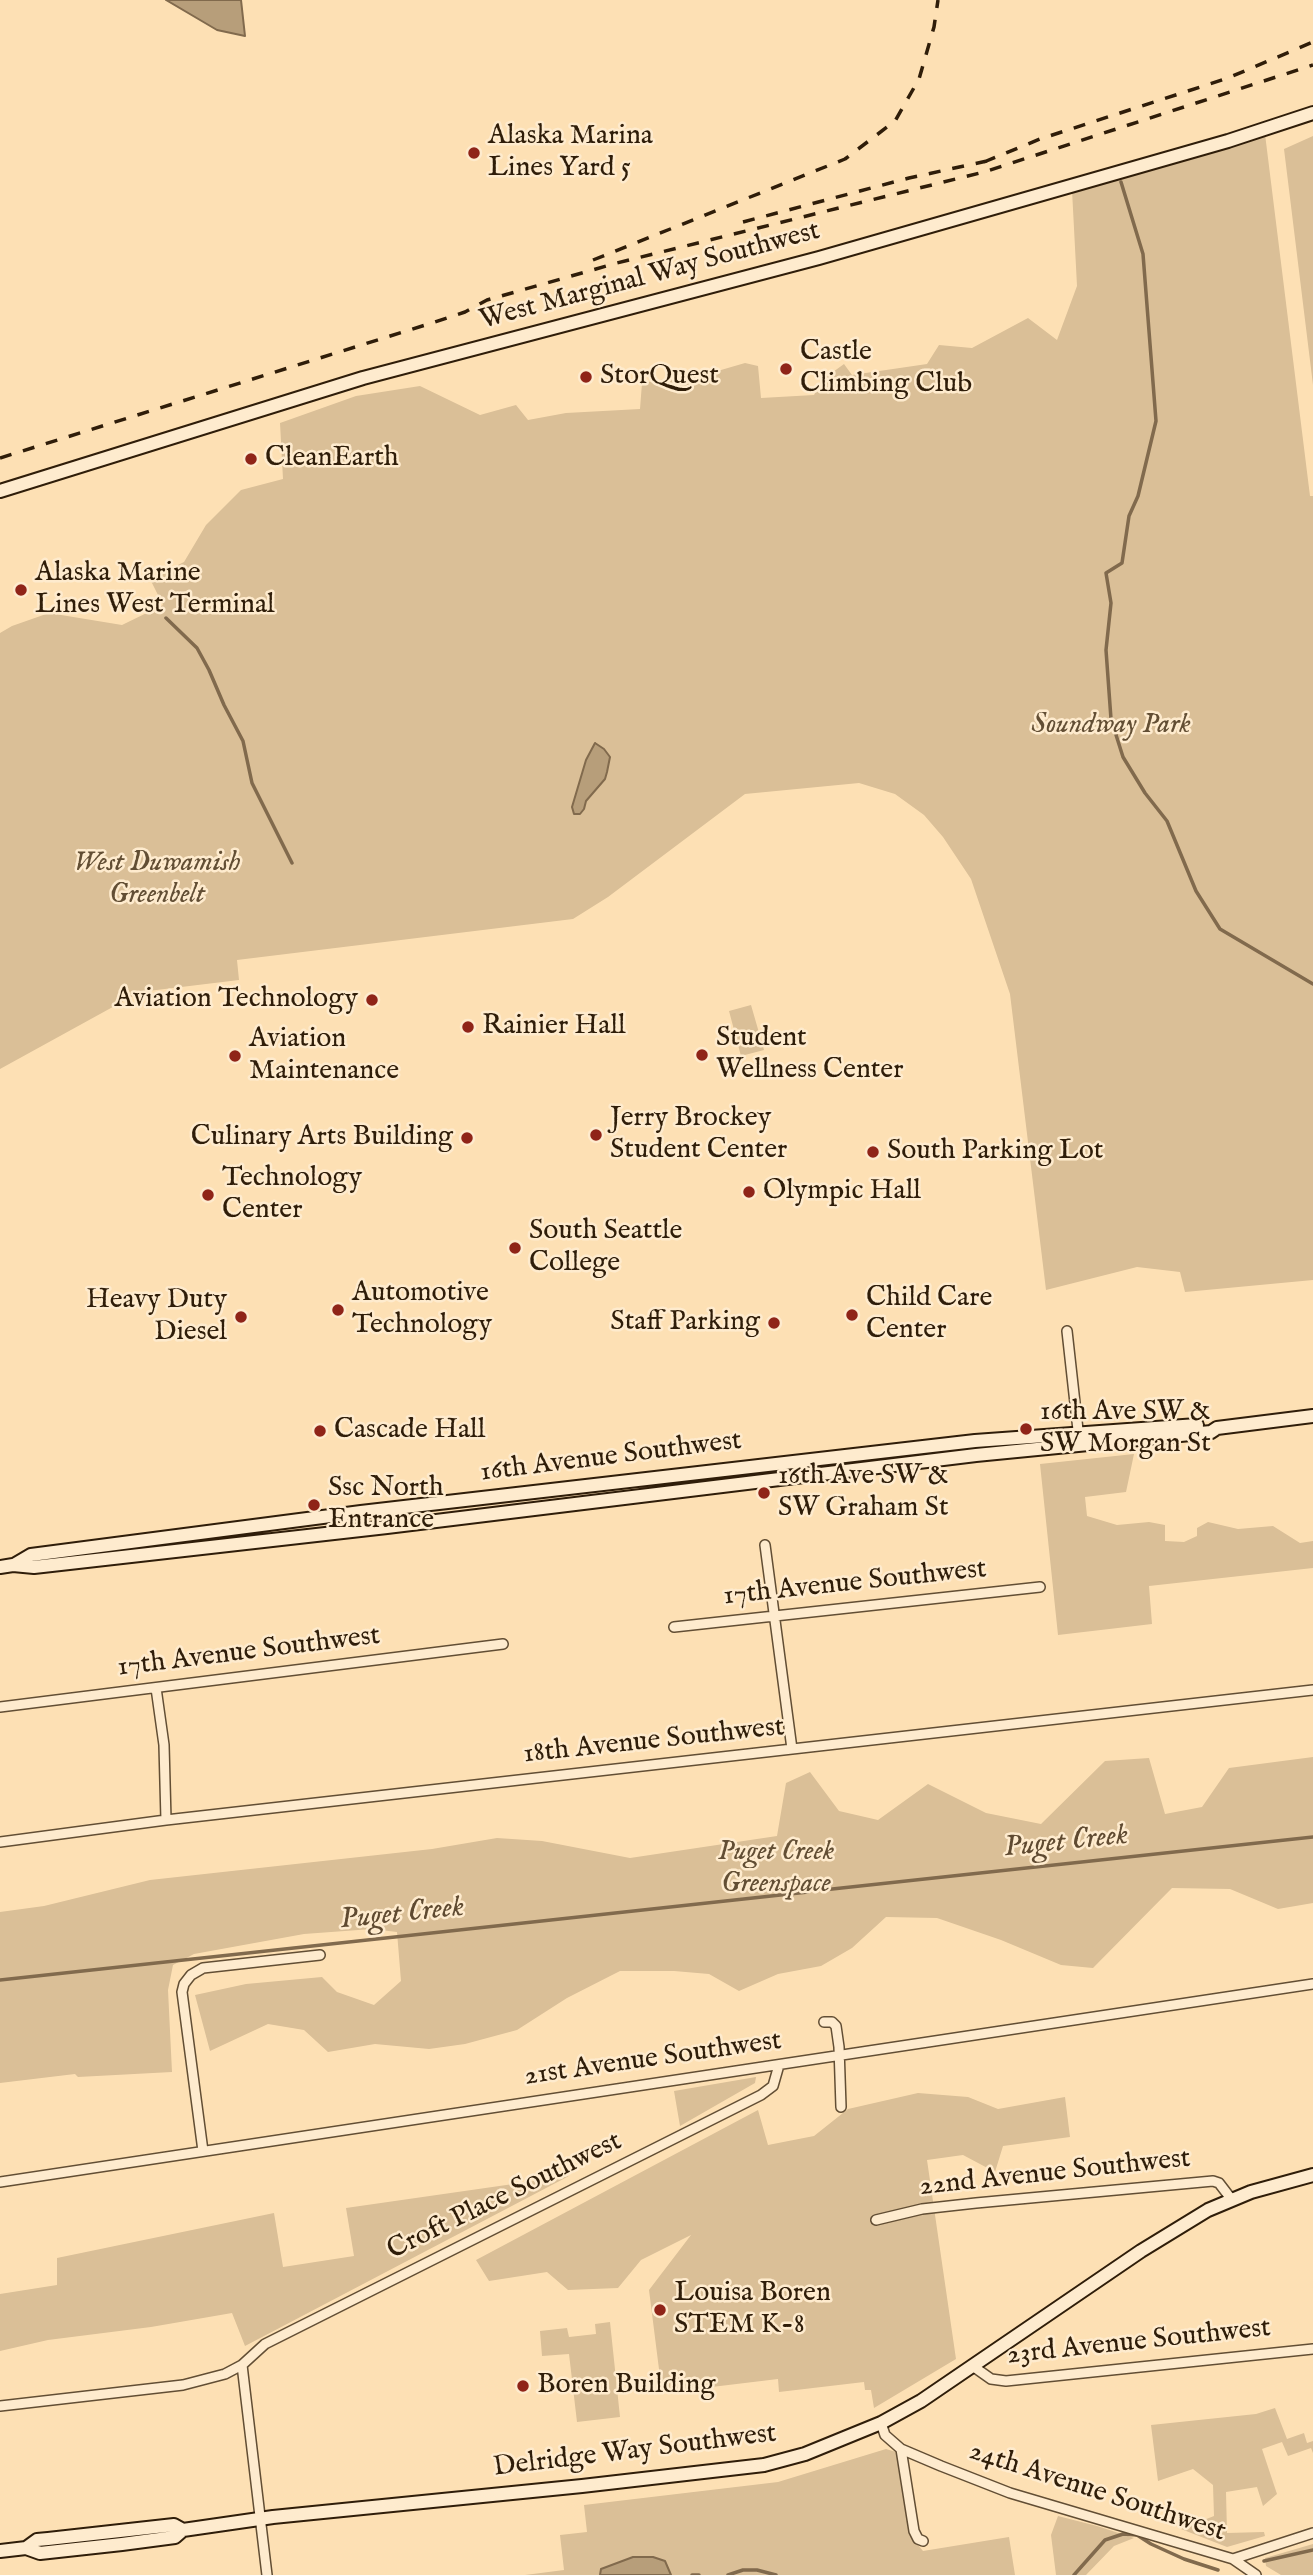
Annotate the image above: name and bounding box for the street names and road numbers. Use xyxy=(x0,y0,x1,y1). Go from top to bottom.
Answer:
street label: West Marginal Way Southwest xyxy=(476,215,824,339)
street label: 16th Avenue Southwest xyxy=(478,1425,744,1491)
street label: 17th Avenue Southwest xyxy=(722,1553,988,1615)
street label: 17th Avenue Southwest xyxy=(116,1620,382,1686)
street label: 18th Avenue Southwest xyxy=(522,1712,786,1772)
street label: 21st Avenue Southwest xyxy=(522,2025,784,2095)
street label: Croft Place Southwest xyxy=(382,2126,628,2268)
street label: 22nd Avenue Southwest xyxy=(918,2143,1192,2205)
street label: 23rd Avenue Southwest xyxy=(1005,2312,1273,2374)
street label: Delridge Way Southwest xyxy=(492,2418,778,2486)
street label: 24th Avenue Southwest xyxy=(965,2436,1229,2550)

